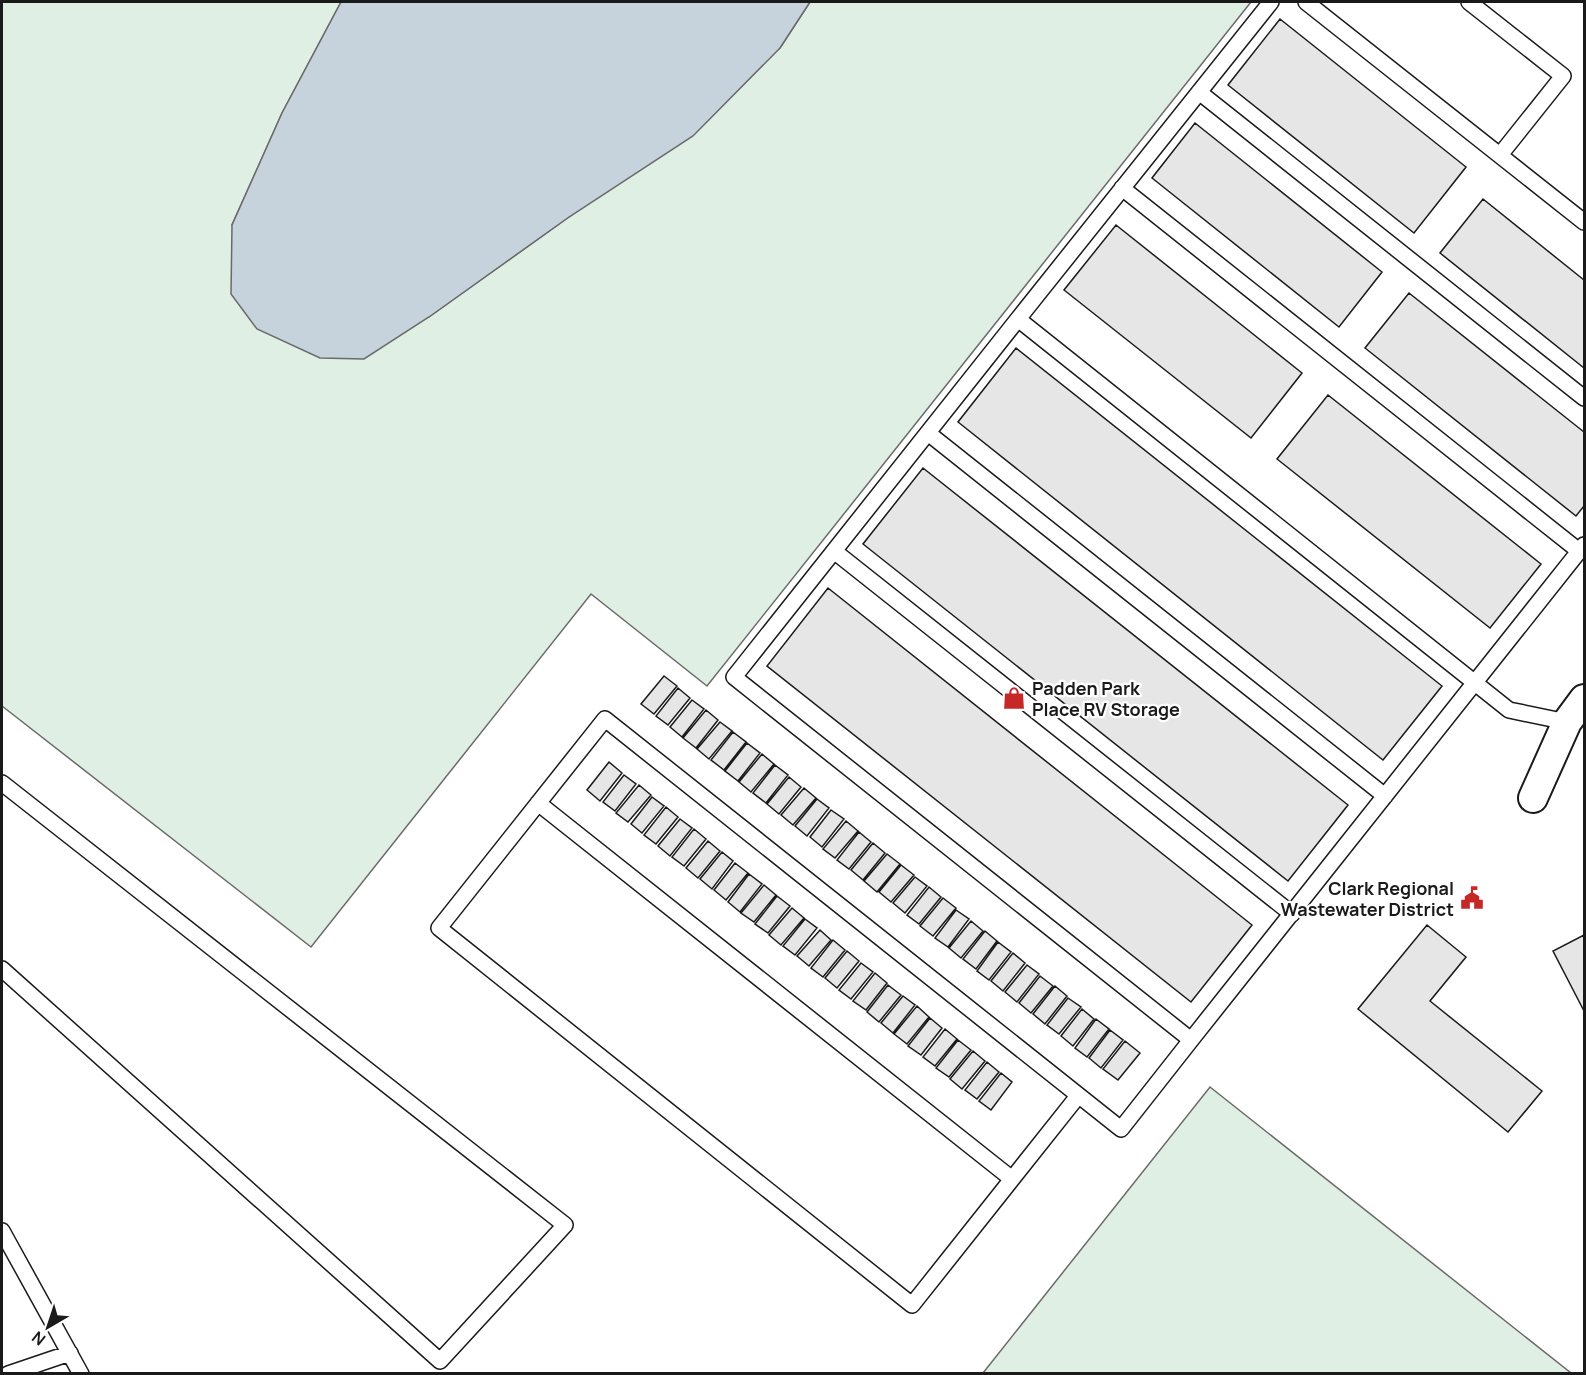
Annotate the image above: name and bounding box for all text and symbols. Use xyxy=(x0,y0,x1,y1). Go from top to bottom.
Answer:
place label: Padden Park Place RV Storage xyxy=(1032,676,1180,721)
shop icon: Padden Park Place RV Storage xyxy=(1001,685,1027,711)
place label: Clark Regional Wastewater District xyxy=(1281,876,1454,921)
public building icon: Clark Regional Wastewater District xyxy=(1459,885,1485,911)
north arrow xyxy=(18,1297,78,1357)
text: N xyxy=(27,1326,50,1351)

